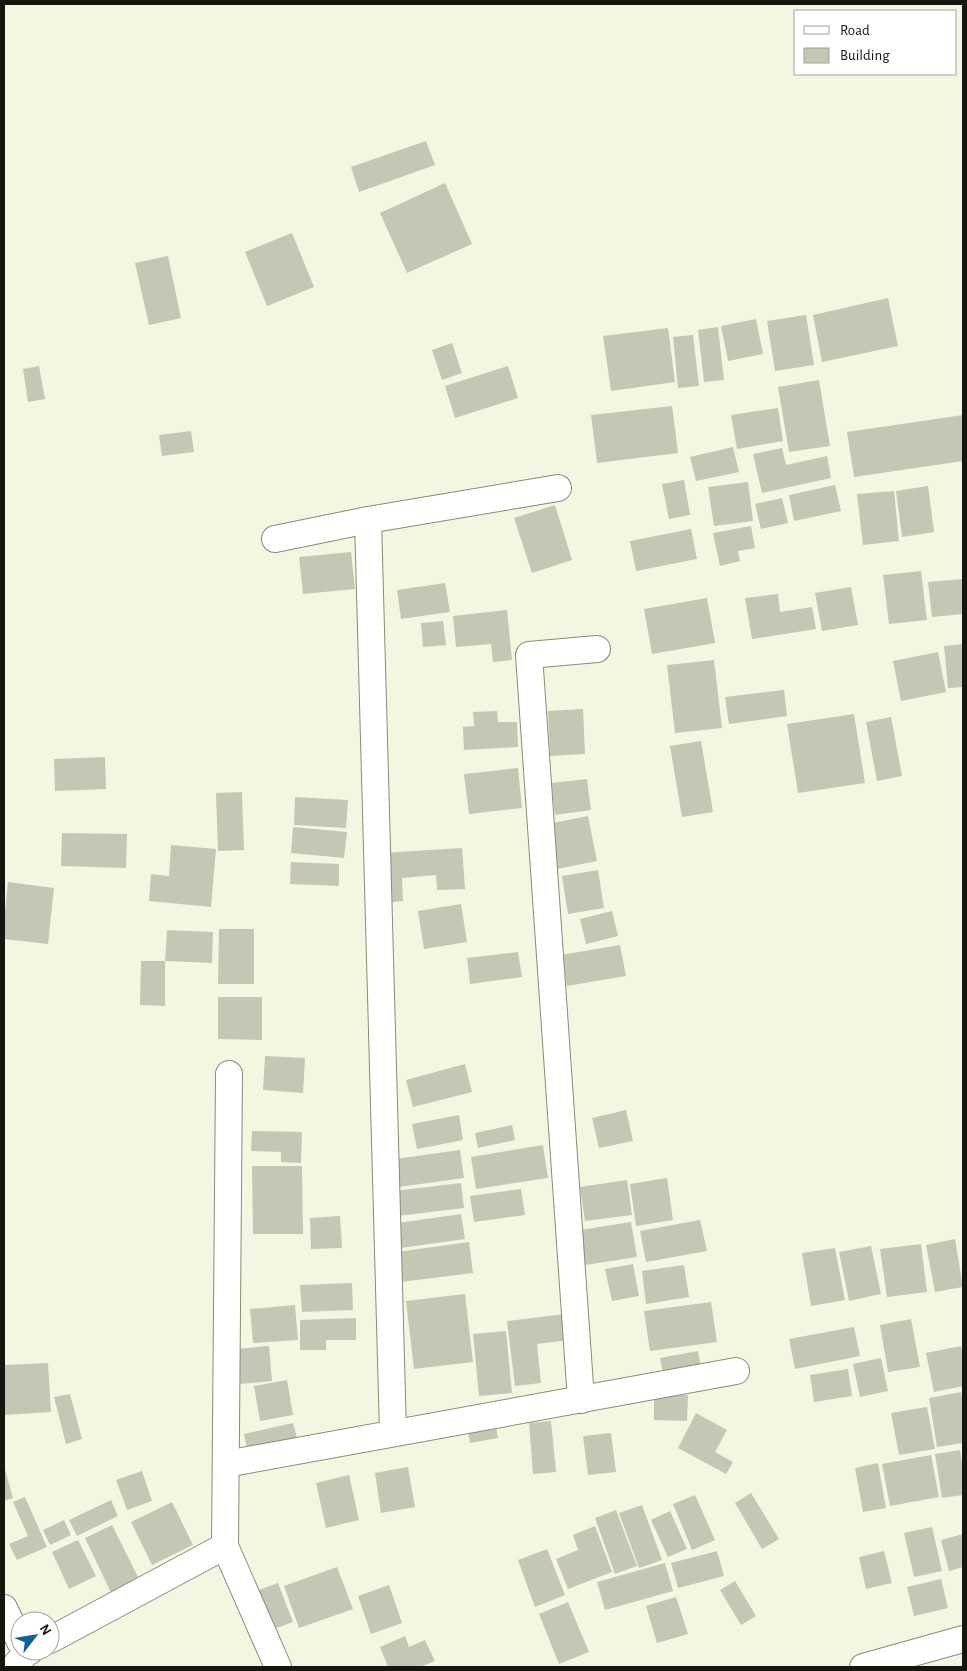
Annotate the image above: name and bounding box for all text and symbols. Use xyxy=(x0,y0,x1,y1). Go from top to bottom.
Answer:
legend xyxy=(794,10,957,75)
text: Road xyxy=(840,23,870,38)
text: Building xyxy=(840,48,890,63)
north arrow xyxy=(10,1611,60,1661)
text: N xyxy=(37,1622,54,1638)

